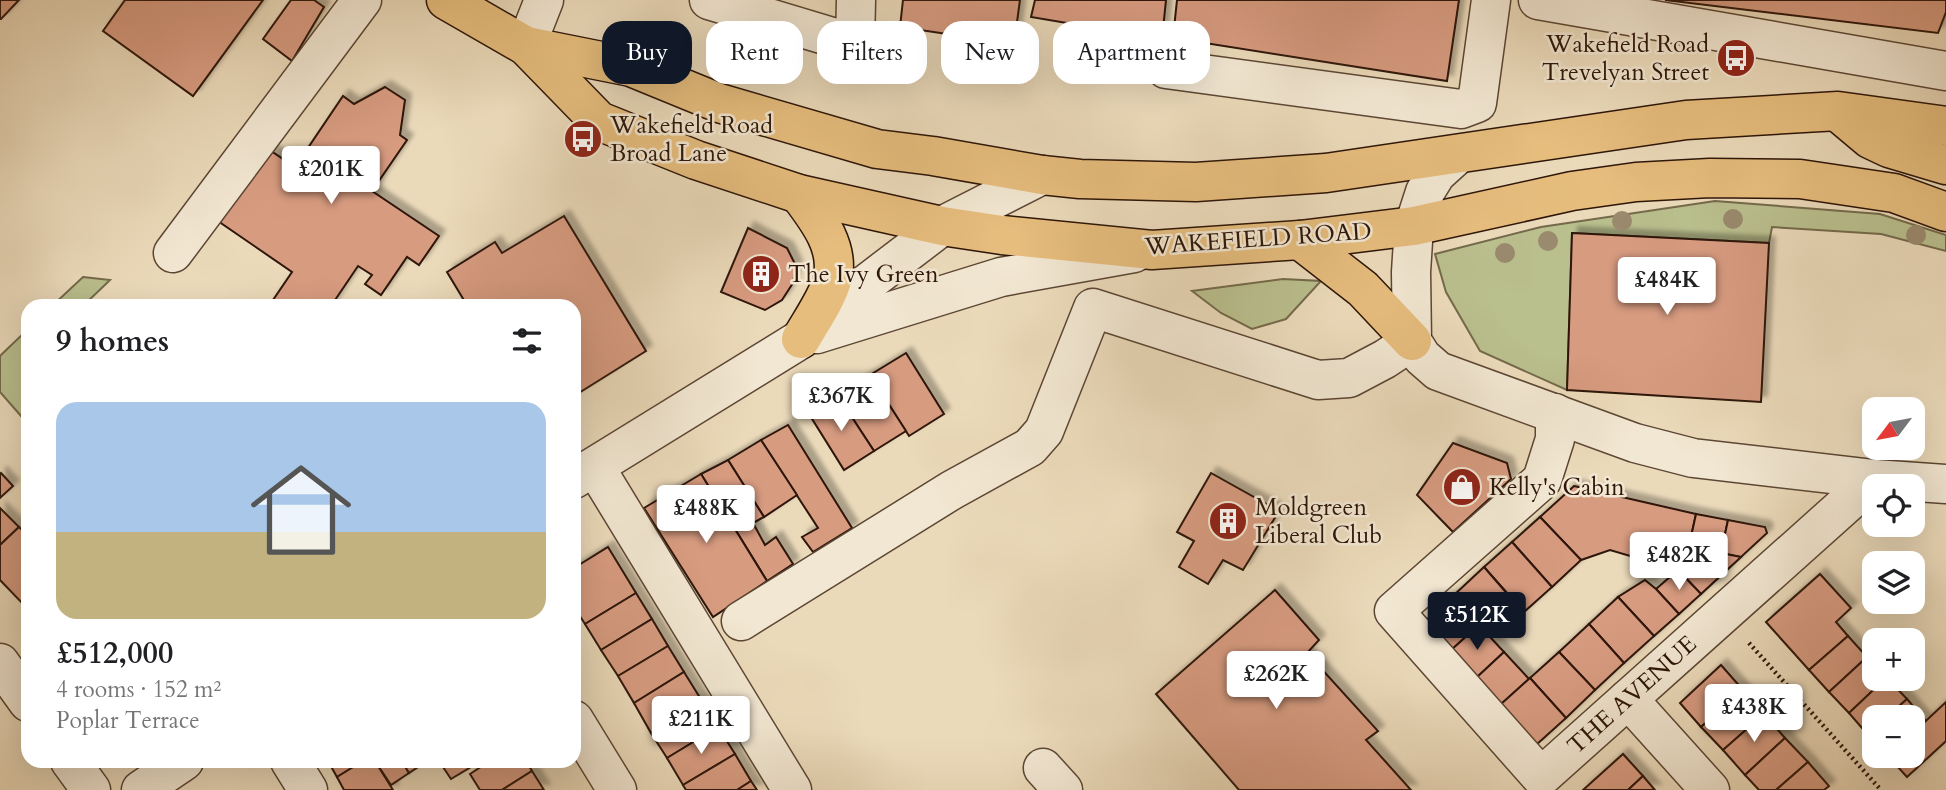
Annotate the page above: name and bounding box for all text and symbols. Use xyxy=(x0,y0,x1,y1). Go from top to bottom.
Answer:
chip: Buy xyxy=(602,21,692,84)
chip: Rent xyxy=(706,21,803,84)
chip: Filters xyxy=(817,21,927,84)
chip: New xyxy=(941,21,1039,84)
chip: Apartment xyxy=(1053,21,1210,84)
place label: Wakefield Road Trevelyan Street xyxy=(1542,28,1709,89)
bus stop icon: Wakefield Road Trevelyan Street xyxy=(1715,37,1757,79)
place label: Wakefield Road Broad Lane xyxy=(609,109,773,170)
bus stop icon: Wakefield Road Broad Lane xyxy=(562,118,604,160)
pin: £201K xyxy=(282,146,380,206)
text: £201K xyxy=(298,153,364,184)
street label: WAKEFIELD ROAD xyxy=(1142,215,1373,263)
building icon: The Ivy Green xyxy=(740,253,782,295)
place label: The Ivy Green xyxy=(788,258,939,291)
pin: £484K xyxy=(1618,258,1716,317)
text: £484K xyxy=(1634,264,1700,295)
text: 9 homes xyxy=(56,321,169,362)
icon: filters xyxy=(508,322,546,360)
pin: £367K xyxy=(792,374,890,433)
text: £367K xyxy=(808,380,874,411)
north arrow xyxy=(1862,397,1925,460)
map controls xyxy=(1862,397,1925,768)
icon: home xyxy=(238,447,364,573)
shop icon: Kelly's Cabin xyxy=(1441,466,1483,508)
place label: Kelly's Cabin xyxy=(1489,471,1625,504)
button: locate xyxy=(1862,474,1925,537)
pin: £488K xyxy=(657,486,755,545)
place label: Moldgreen Liberal Club xyxy=(1255,491,1382,552)
text: £488K xyxy=(673,492,739,523)
building icon: Moldgreen Liberal Club xyxy=(1207,500,1249,542)
pin: £482K xyxy=(1630,532,1728,592)
text: £482K xyxy=(1646,539,1712,570)
button: layers xyxy=(1862,551,1925,614)
pin: £512K xyxy=(1428,592,1526,652)
text: £512K xyxy=(1444,599,1510,630)
street label: THE AVENUE xyxy=(1560,628,1704,762)
button: + xyxy=(1862,628,1925,691)
text: £512,000 xyxy=(56,633,173,674)
pin: £262K xyxy=(1227,652,1325,711)
text: £262K xyxy=(1243,658,1309,689)
text: 4 rooms · 152 m² xyxy=(56,674,221,705)
pin: £438K xyxy=(1705,684,1803,744)
text: £438K xyxy=(1721,691,1787,722)
pin: £211K xyxy=(652,696,750,756)
text: £211K xyxy=(668,703,734,734)
text: Poplar Terrace xyxy=(56,705,200,736)
button: − xyxy=(1862,705,1925,768)

